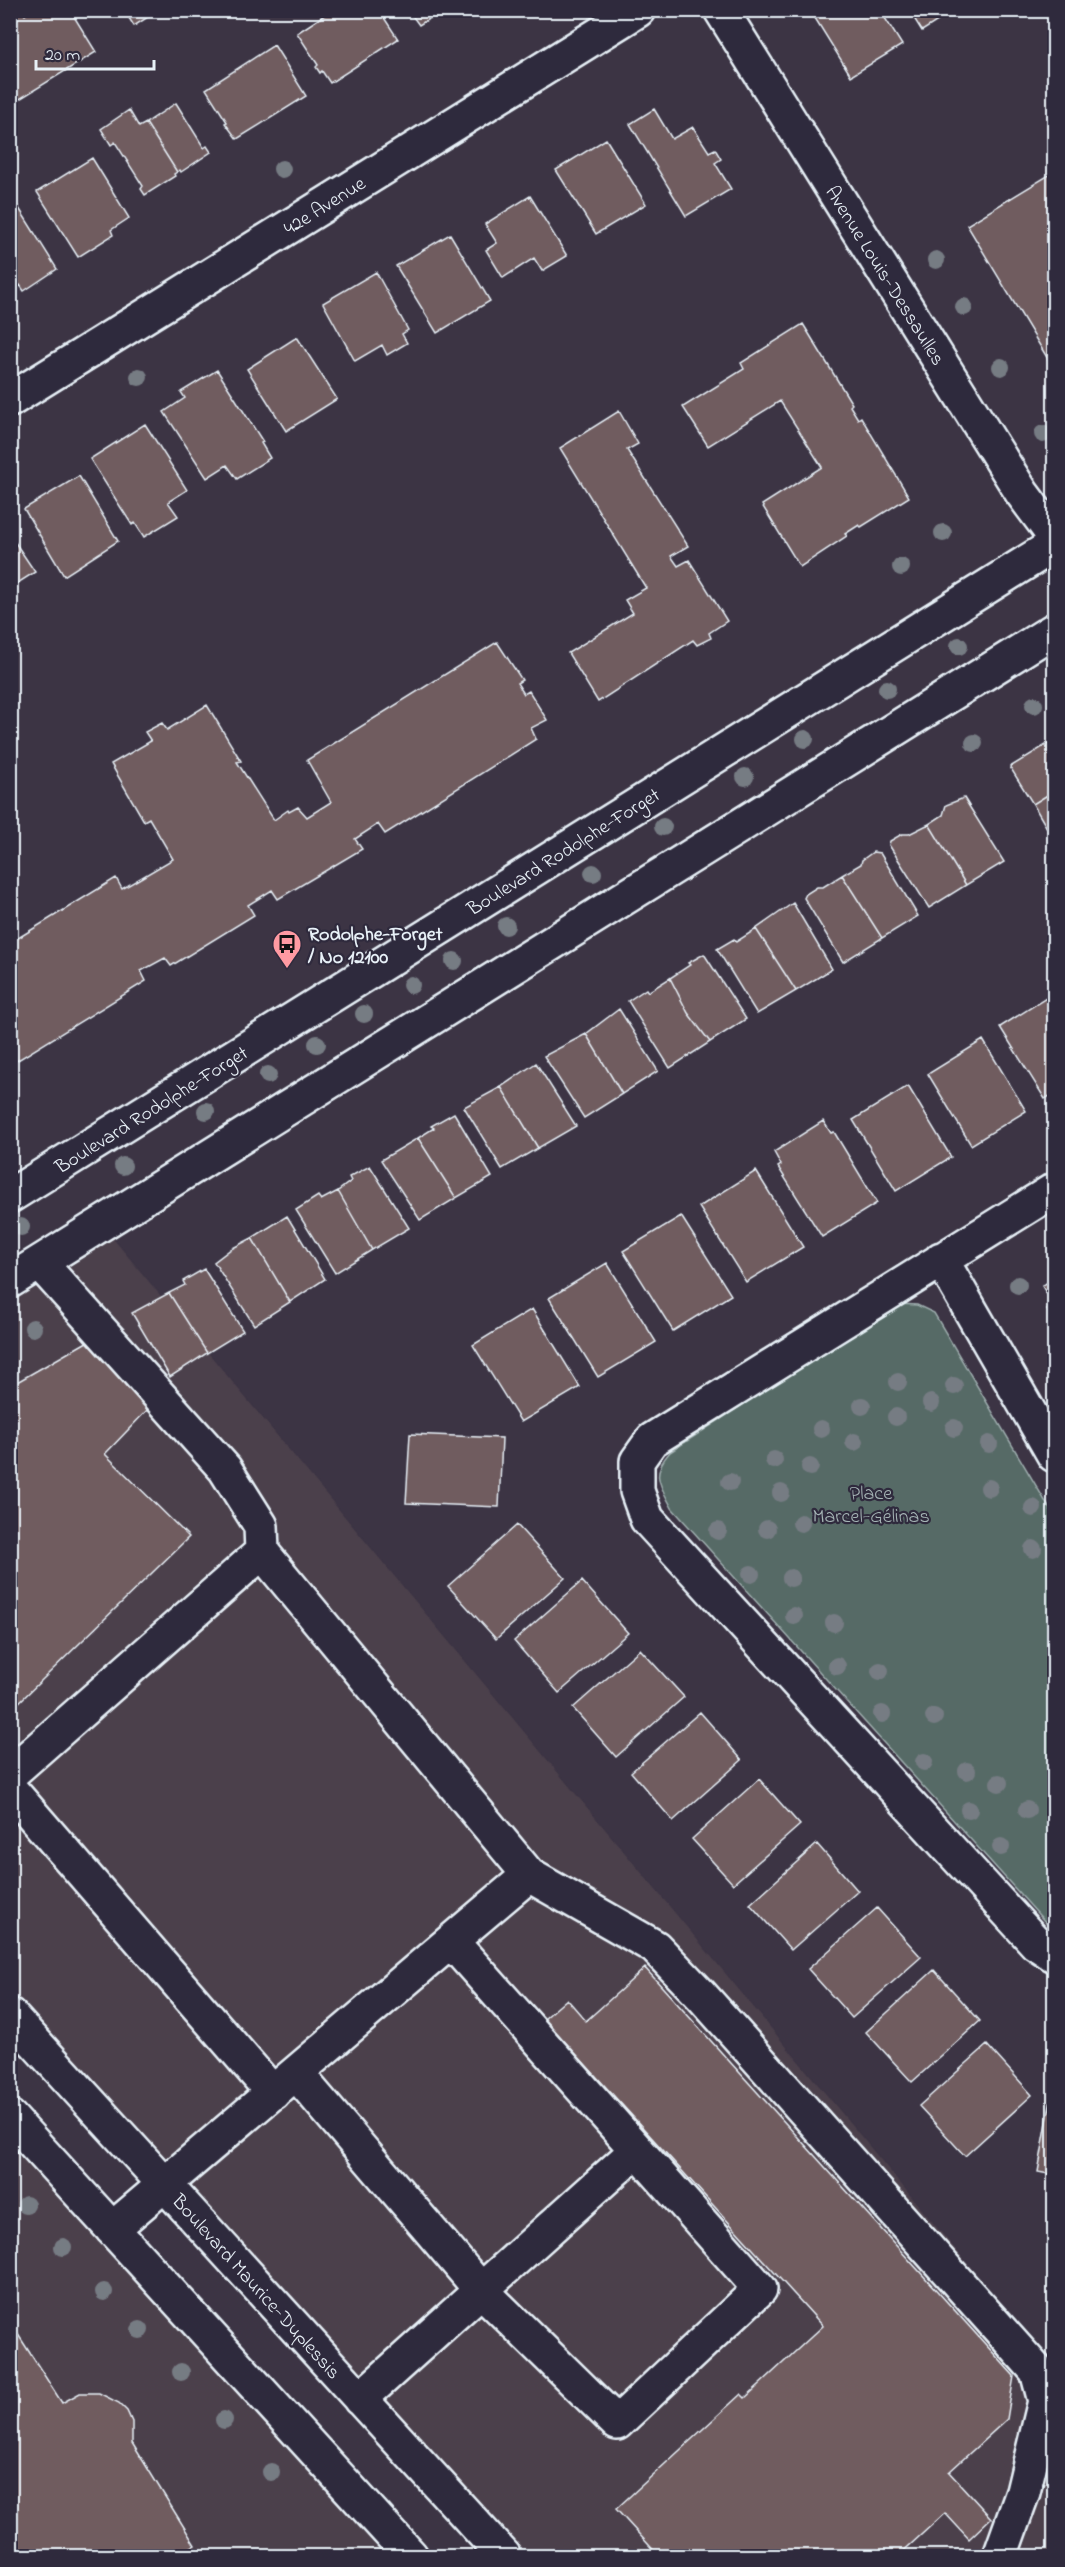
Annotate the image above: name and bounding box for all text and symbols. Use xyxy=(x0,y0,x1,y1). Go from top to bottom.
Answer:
scale bar xyxy=(36,33,154,71)
text: 20 m xyxy=(45,43,80,69)
street label: 42e Avenue xyxy=(279,170,372,244)
street label: Avenue Louis-Dessaulles xyxy=(817,181,951,372)
street label: Boulevard Rodolphe-Forget xyxy=(461,782,667,926)
place label: Rodolphe-Forget / No 12100 xyxy=(307,921,443,973)
bus stop icon: Rodolphe-Forget / No 12100 xyxy=(271,928,303,970)
street label: Boulevard Rodolphe-Forget xyxy=(49,1040,255,1184)
park label: Place Marcel-Gélinas xyxy=(812,1480,930,1532)
street label: Boulevard Maurice-Duplessis xyxy=(163,2188,346,2387)

